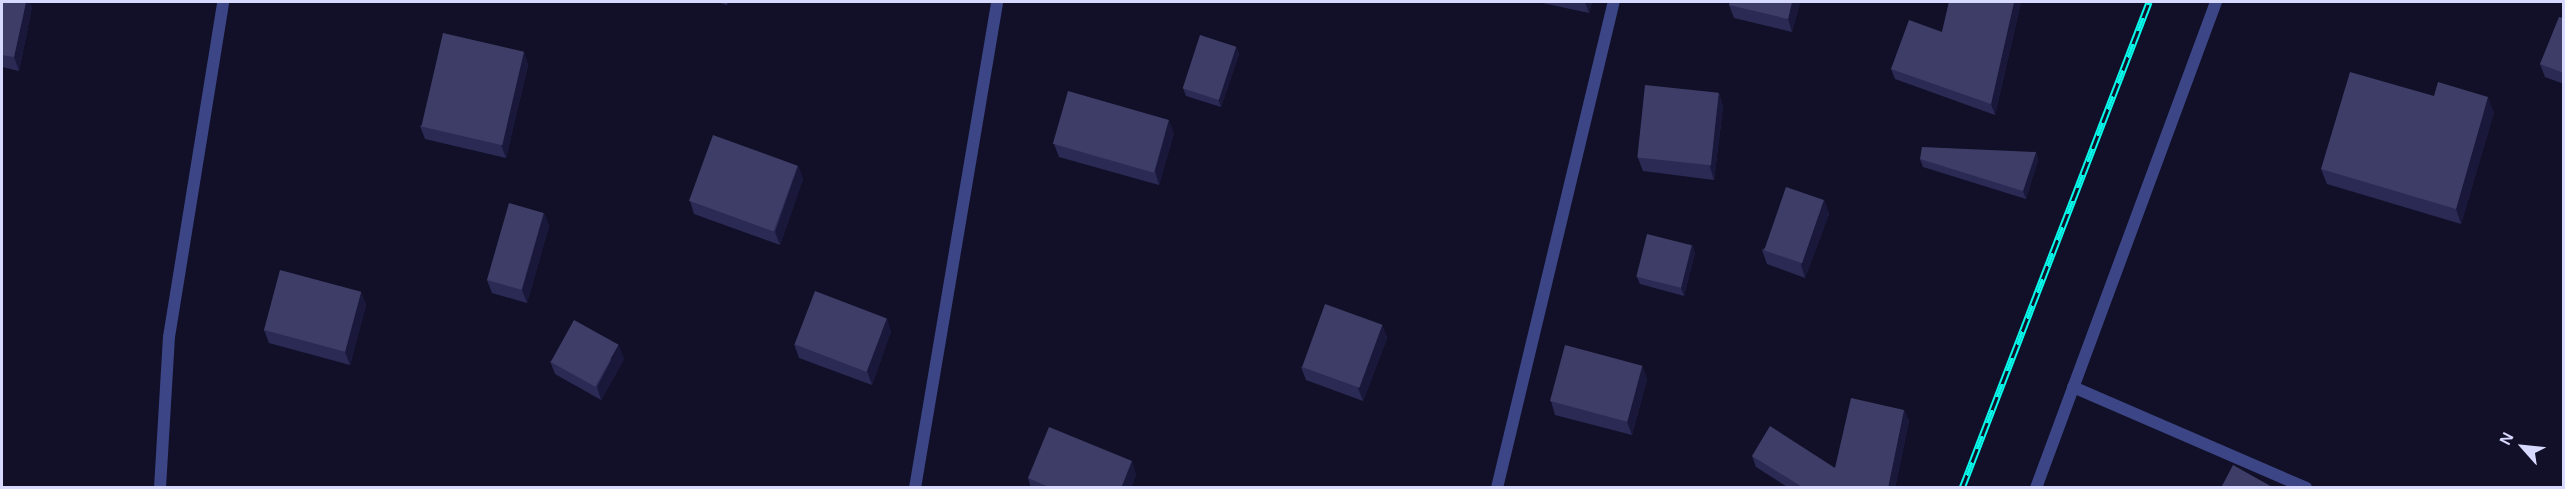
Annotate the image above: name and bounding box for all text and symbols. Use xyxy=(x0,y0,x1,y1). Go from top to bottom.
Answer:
north arrow xyxy=(2493,417,2553,477)
text: N xyxy=(2496,430,2517,448)

